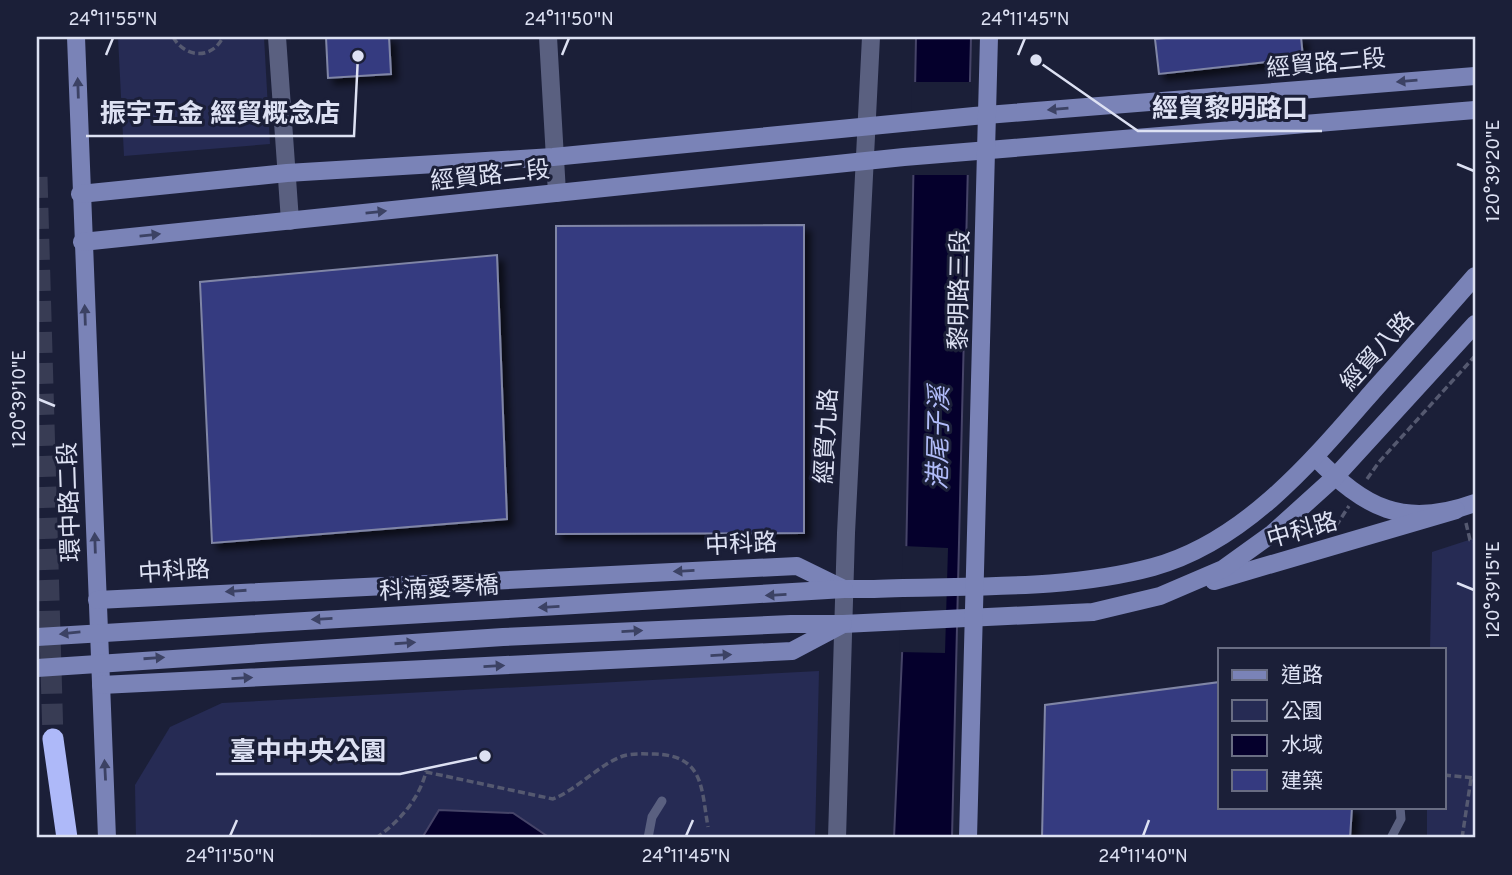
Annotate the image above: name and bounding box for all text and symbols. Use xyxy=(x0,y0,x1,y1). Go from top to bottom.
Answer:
text: 24°11'55"N xyxy=(68,9,158,32)
text: 24°11'50"N xyxy=(524,9,614,32)
text: 24°11'45"N xyxy=(980,9,1070,32)
street label: 經貿路二段 xyxy=(1265,45,1387,85)
one-way arrow xyxy=(1396,76,1418,87)
one-way arrow xyxy=(72,77,83,99)
callout: 經貿黎明路口 xyxy=(1138,84,1322,131)
callout: 振宇五金 經貿概念店 xyxy=(86,89,354,136)
text: 經貿黎明路口 xyxy=(1152,94,1308,127)
text: 振宇五金 經貿概念店 xyxy=(100,99,340,132)
one-way arrow xyxy=(1047,104,1069,115)
text: 120°39'20"E xyxy=(1483,120,1506,222)
street label: 經貿路二段 xyxy=(429,156,551,198)
one-way arrow xyxy=(365,206,387,217)
one-way arrow xyxy=(139,229,161,240)
street label: 黎明路三段 xyxy=(945,230,977,350)
one-way arrow xyxy=(80,304,91,326)
street label: 經貿八路 xyxy=(1335,307,1422,398)
text: 120°39'10"E xyxy=(9,350,32,448)
water label: 港尾子溪 xyxy=(923,382,958,490)
street label: 經貿九路 xyxy=(811,387,845,485)
street label: 環中路二段 xyxy=(54,441,88,562)
street label: 中科路 xyxy=(1264,508,1341,556)
street label: 中科路 xyxy=(704,529,778,563)
one-way arrow xyxy=(89,532,100,554)
text: 120°39'15"E xyxy=(1483,541,1506,639)
street label: 中科路 xyxy=(137,556,211,590)
one-way arrow xyxy=(672,566,694,577)
street label: 科湳愛琴橋 xyxy=(378,572,500,608)
one-way arrow xyxy=(225,586,247,597)
one-way arrow xyxy=(765,590,787,601)
one-way arrow xyxy=(538,602,560,613)
one-way arrow xyxy=(311,614,333,625)
one-way arrow xyxy=(622,625,644,636)
one-way arrow xyxy=(59,628,81,639)
one-way arrow xyxy=(394,637,416,648)
legend xyxy=(1218,648,1446,808)
one-way arrow xyxy=(711,649,733,660)
one-way arrow xyxy=(143,653,165,664)
one-way arrow xyxy=(483,660,505,671)
text: 道路 xyxy=(1281,663,1323,690)
one-way arrow xyxy=(232,673,254,684)
text: 公園 xyxy=(1281,699,1323,726)
callout: 臺中中央公園 xyxy=(216,727,400,774)
text: 水域 xyxy=(1281,733,1323,760)
text: 臺中中央公園 xyxy=(230,737,386,770)
one-way arrow xyxy=(99,759,110,781)
text: 建築 xyxy=(1281,769,1323,796)
text: 24°11'50"N xyxy=(185,846,275,869)
text: 24°11'45"N xyxy=(641,846,731,869)
text: 24°11'40"N xyxy=(1098,846,1188,869)

